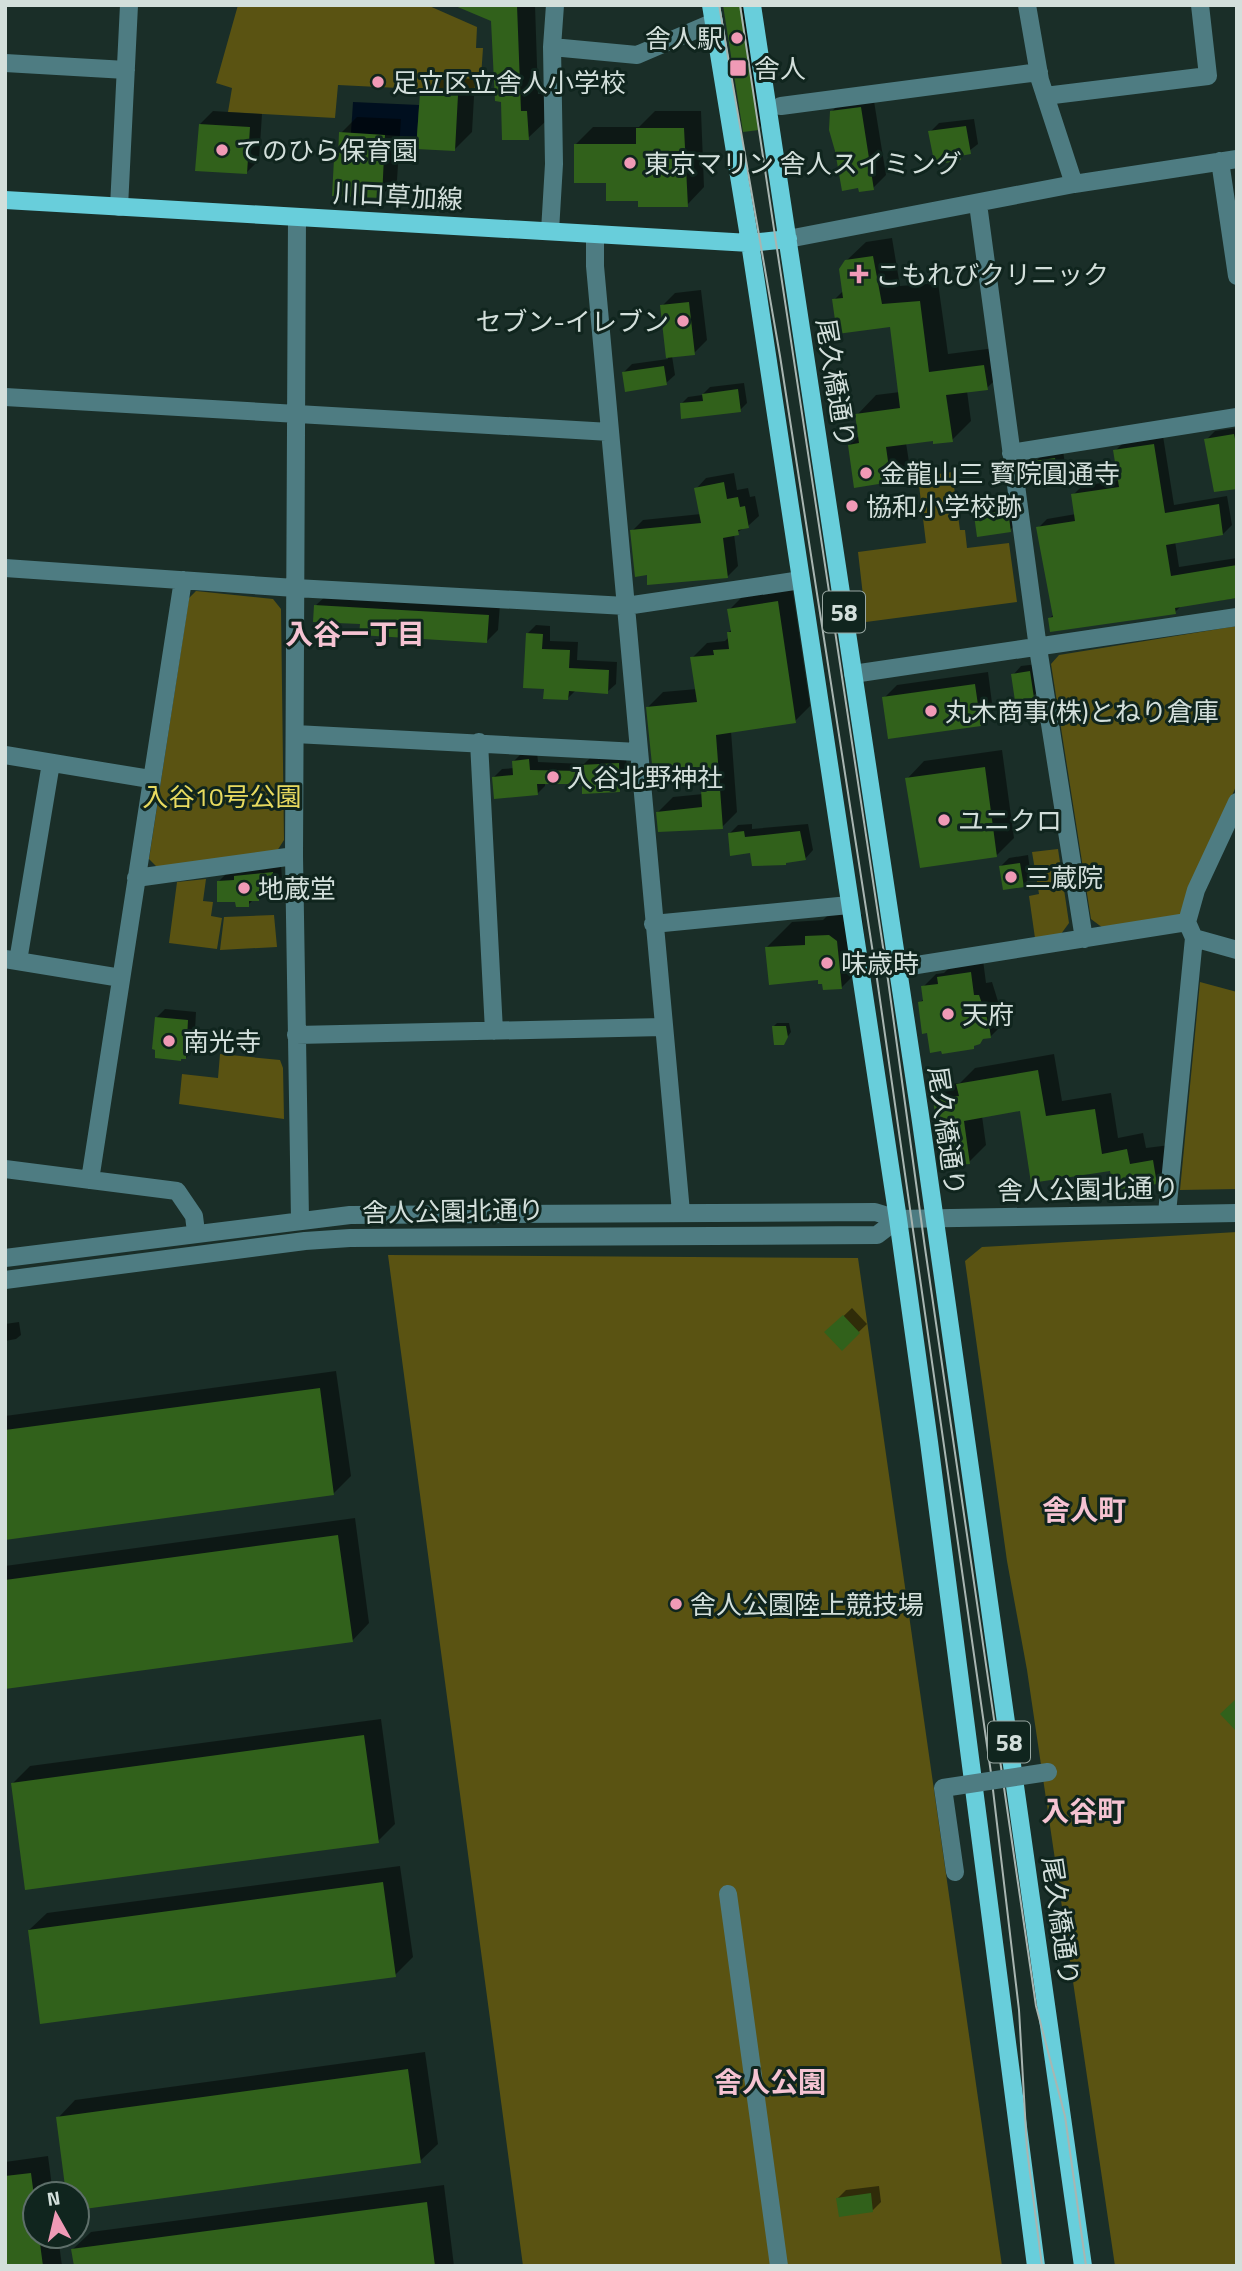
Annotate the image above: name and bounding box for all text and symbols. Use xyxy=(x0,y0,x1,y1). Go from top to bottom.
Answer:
place label: 舎人駅 xyxy=(645,19,723,58)
marker: 舎人駅 xyxy=(729,30,745,46)
place label: 舎人 xyxy=(754,49,806,88)
marker: 舎人 xyxy=(728,58,748,78)
place label: 足立区立舎人小学校 xyxy=(392,63,626,102)
marker: 足立区立舎人小学校 xyxy=(370,74,386,90)
place label: てのひら保育園 xyxy=(236,131,418,170)
marker: てのひら保育園 xyxy=(214,142,230,158)
place label: 東京マリン 舎人スイミング xyxy=(644,144,962,183)
marker: 東京マリン 舎人スイミング xyxy=(622,155,638,171)
street label: 川口草加線 xyxy=(332,173,464,219)
place label: こもれびクリニック xyxy=(875,255,1109,294)
marker: こもれびクリニック xyxy=(849,264,869,284)
place label: セブン-イレブン xyxy=(476,302,669,341)
marker: セブン-イレブン xyxy=(675,313,691,329)
street label: 尾久橋通り xyxy=(807,316,865,450)
place label: 金龍山三 寳院圓通寺 xyxy=(880,454,1120,493)
marker: 金龍山三 寳院圓通寺 xyxy=(858,465,874,481)
place label: 協和小学校跡 xyxy=(866,487,1022,526)
marker: 協和小学校跡 xyxy=(844,498,860,514)
road number: 58 xyxy=(823,592,865,632)
district label: 入谷一丁目 xyxy=(285,612,425,655)
place label: 丸木商事(株)とねり倉庫 xyxy=(945,692,1219,731)
marker: 丸木商事(株)とねり倉庫 xyxy=(923,703,939,719)
place label: 入谷北野神社 xyxy=(567,758,723,797)
marker: 入谷北野神社 xyxy=(545,769,561,785)
park label: 入谷10号公園 xyxy=(142,777,302,816)
place label: ユニクロ xyxy=(958,801,1062,840)
marker: ユニクロ xyxy=(936,812,952,828)
place label: 三蔵院 xyxy=(1025,858,1103,897)
place label: 地蔵堂 xyxy=(258,869,336,908)
marker: 三蔵院 xyxy=(1003,869,1019,885)
marker: 地蔵堂 xyxy=(236,880,252,896)
place label: 味歳時 xyxy=(841,944,919,983)
marker: 味歳時 xyxy=(819,955,835,971)
place label: 天府 xyxy=(962,995,1014,1034)
marker: 天府 xyxy=(940,1006,956,1022)
place label: 南光寺 xyxy=(183,1022,261,1061)
marker: 南光寺 xyxy=(161,1033,177,1049)
street label: 尾久橋通り xyxy=(919,1064,975,1198)
street label: 舎人公園北通り xyxy=(997,1168,1179,1210)
street label: 舎人公園北通り xyxy=(362,1190,544,1232)
district label: 舎人町 xyxy=(1042,1488,1126,1531)
place label: 舎人公園陸上競技場 xyxy=(690,1585,924,1624)
marker: 舎人公園陸上競技場 xyxy=(668,1596,684,1612)
road number: 58 xyxy=(988,1722,1030,1762)
district label: 入谷町 xyxy=(1041,1789,1125,1832)
street label: 尾久橋通り xyxy=(1033,1854,1089,1988)
district label: 舎人公園 xyxy=(714,2060,826,2103)
north arrow xyxy=(21,2180,91,2250)
text: N xyxy=(45,2182,62,2213)

